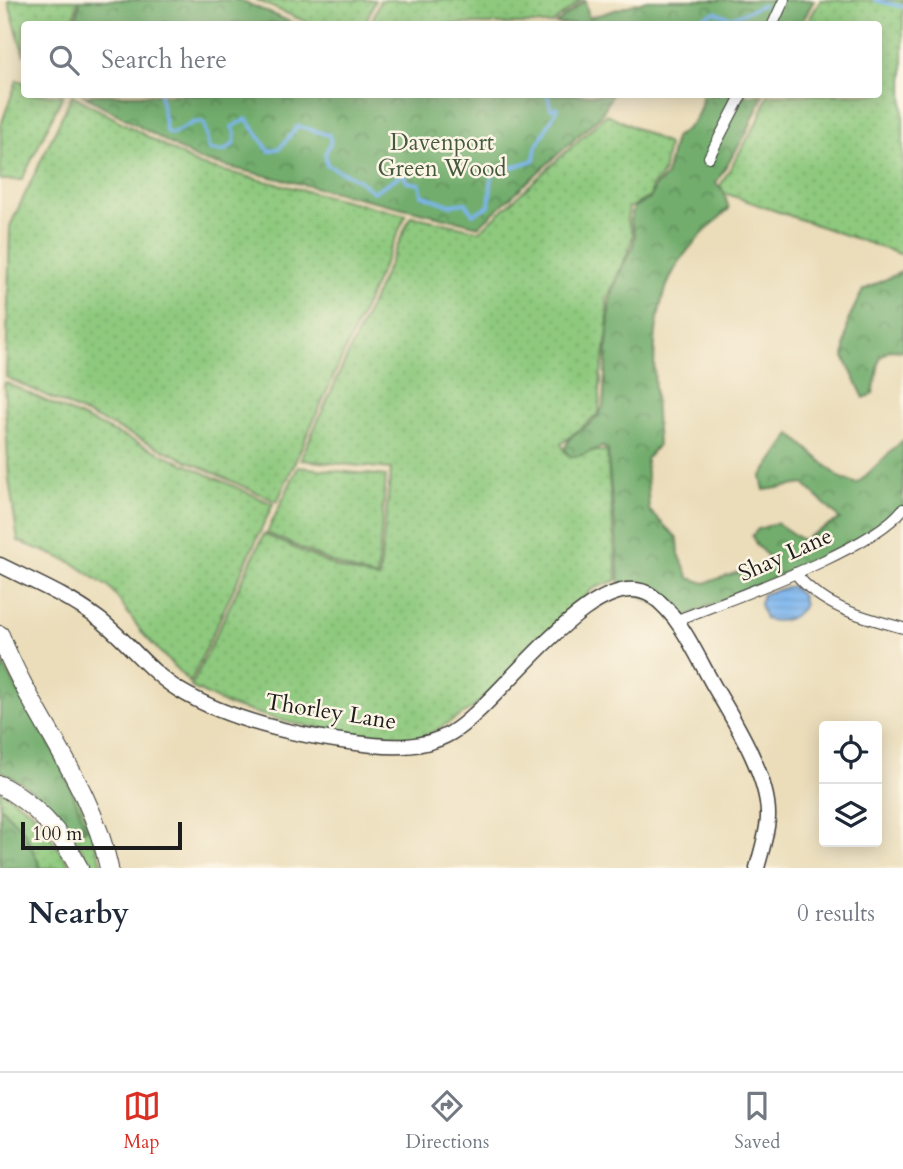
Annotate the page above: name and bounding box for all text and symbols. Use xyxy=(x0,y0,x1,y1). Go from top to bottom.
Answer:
search box xyxy=(21,21,882,98)
icon: search xyxy=(45,41,83,79)
text: Search here xyxy=(101,42,227,77)
park label: Davenport Green Wood xyxy=(377,127,507,184)
street label: Shay Lane xyxy=(733,520,837,589)
street label: Thorley Lane xyxy=(263,686,399,737)
map controls xyxy=(819,721,882,847)
button: locate xyxy=(819,721,882,784)
button: layers xyxy=(819,784,882,847)
scale bar xyxy=(21,819,182,851)
text: 100 m xyxy=(32,821,82,847)
text: Nearby xyxy=(28,893,129,934)
text: 0 results xyxy=(797,898,875,929)
tab: Map xyxy=(123,1087,161,1155)
tab: Directions xyxy=(406,1087,489,1155)
tab: Saved xyxy=(734,1087,780,1155)

